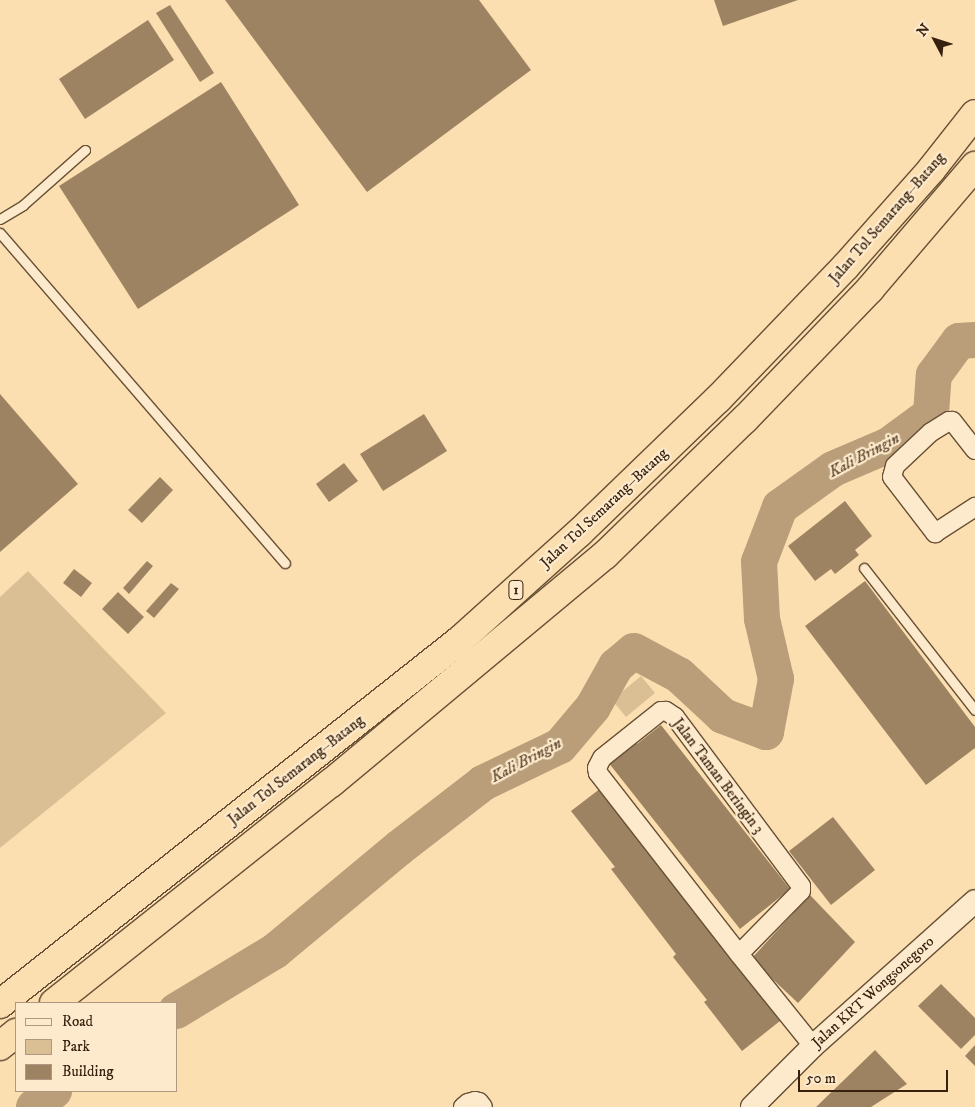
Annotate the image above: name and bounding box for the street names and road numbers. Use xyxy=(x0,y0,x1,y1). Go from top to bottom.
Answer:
street label: Jalan Tol Semarang–Batang xyxy=(825,149,949,287)
street label: Jalan Tol Semarang–Batang xyxy=(537,444,671,572)
road number: 1 xyxy=(507,578,525,602)
street label: Jalan Tol Semarang–Batang xyxy=(224,711,368,829)
street label: Jalan Taman Beringin 3 xyxy=(669,715,767,837)
street label: Jalan KRT Wongsonegoro xyxy=(808,932,938,1052)

